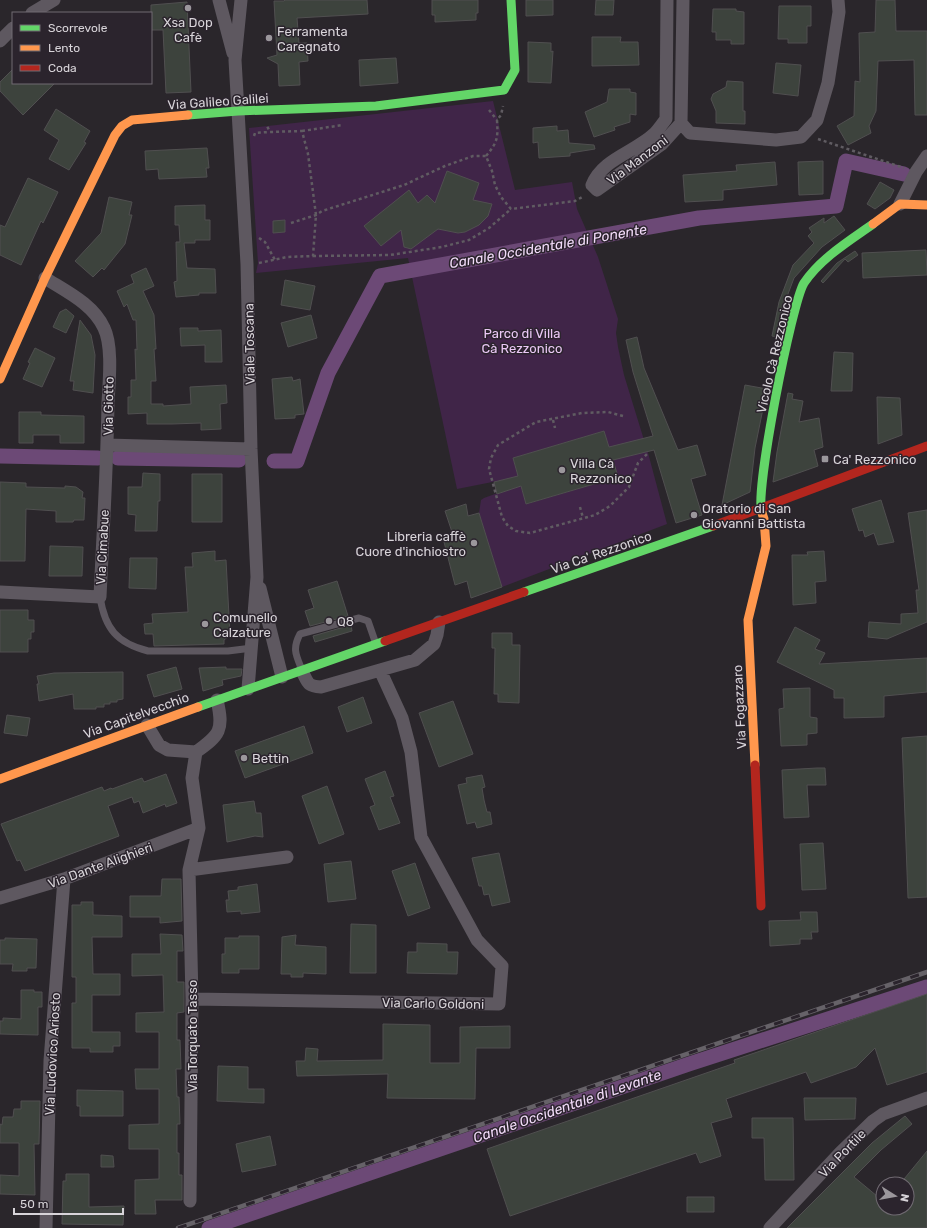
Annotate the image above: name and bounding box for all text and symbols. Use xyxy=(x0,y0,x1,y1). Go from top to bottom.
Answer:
marker: Xsa Dop Cafè xyxy=(183,3,193,13)
legend xyxy=(12,12,152,84)
place label: Xsa Dop Cafè xyxy=(163,15,213,45)
text: Scorrevole xyxy=(48,21,108,35)
place label: Ferramenta Caregnato xyxy=(277,24,348,55)
marker: Ferramenta Caregnato xyxy=(264,33,274,43)
text: Lento xyxy=(48,41,80,55)
text: Coda xyxy=(48,61,77,75)
street label: Via Galileo Galilei xyxy=(167,90,269,113)
street label: Via Manzoni xyxy=(604,133,671,188)
water label: Canale Occidentale di Ponente xyxy=(448,221,648,272)
street label: Vicolo Cà Rezzonico xyxy=(754,293,795,415)
street label: Viale Toscana xyxy=(241,303,258,385)
park label: Parco di Villa Cà Rezzonico xyxy=(482,326,563,356)
street label: Via Giotto xyxy=(100,376,117,436)
place label: Ca' Rezzonico xyxy=(833,452,917,467)
marker: Ca' Rezzonico xyxy=(820,454,830,464)
place label: Villa Cà Rezzonico xyxy=(570,456,632,486)
marker: Villa Cà Rezzonico xyxy=(557,465,567,475)
place label: Oratorio di San Giovanni Battista xyxy=(702,501,805,531)
street label: Via Cimabue xyxy=(93,509,112,585)
marker: Oratorio di San Giovanni Battista xyxy=(689,510,699,520)
street label: Via Ca' Rezzonico xyxy=(549,528,653,577)
place label: Libreria caffè Cuore d'inchiostro xyxy=(356,529,466,559)
marker: Libreria caffè Cuore d'inchiostro xyxy=(469,538,479,548)
place label: Comunello Calzature xyxy=(213,610,277,640)
place label: Q8 xyxy=(337,614,354,629)
marker: Q8 xyxy=(324,616,334,626)
marker: Comunello Calzature xyxy=(200,619,210,629)
street label: Via Fogazzaro xyxy=(730,664,750,750)
street label: Via Capitelvecchio xyxy=(81,689,191,742)
place label: Bettin xyxy=(252,751,289,766)
marker: Bettin xyxy=(239,753,249,763)
street label: Via Dante Alighieri xyxy=(46,840,155,892)
street label: Via Torquato Tasso xyxy=(185,980,200,1092)
street label: Via Ludovico Ariosto xyxy=(42,992,63,1116)
street label: Via Carlo Goldoni xyxy=(382,995,484,1012)
water label: Canale Occidentale di Levante xyxy=(471,1066,664,1147)
street label: Via Portile xyxy=(816,1126,869,1181)
north arrow xyxy=(875,1176,915,1216)
scale bar xyxy=(14,1190,123,1216)
text: N xyxy=(897,1193,911,1203)
text: 50 m xyxy=(20,1197,48,1211)

